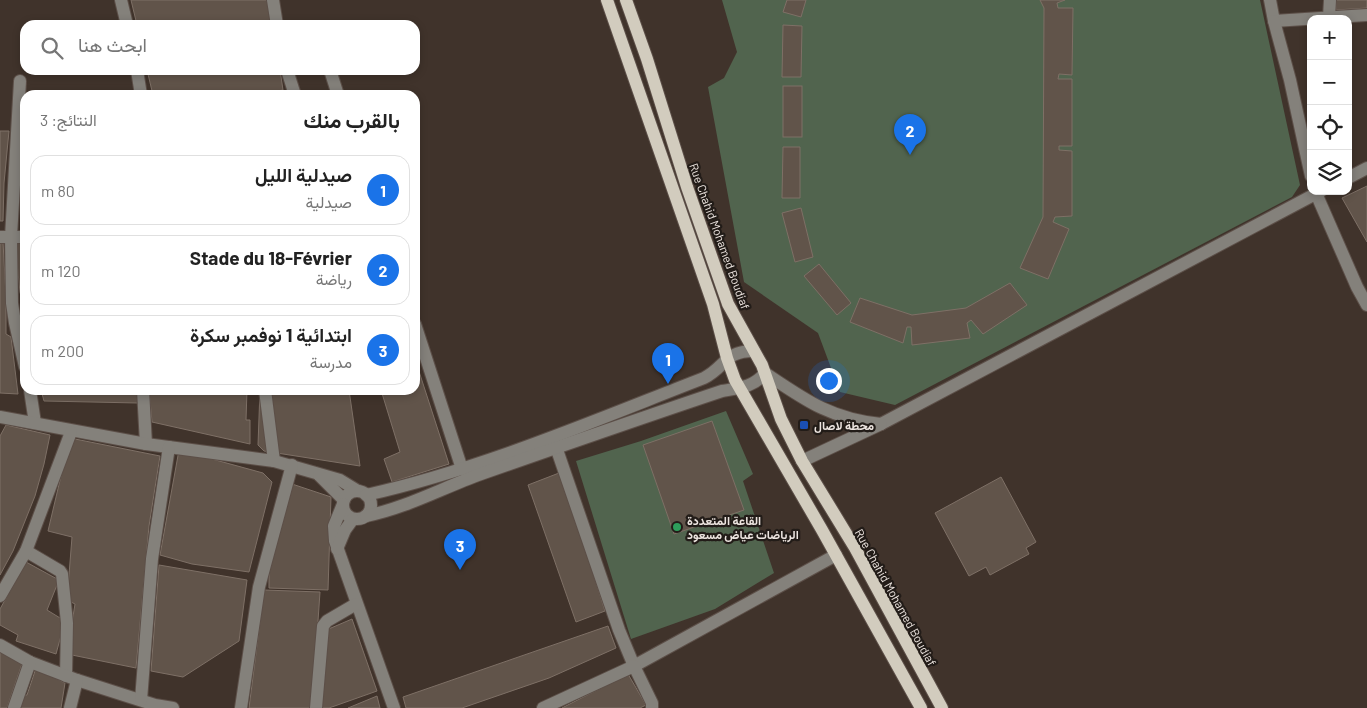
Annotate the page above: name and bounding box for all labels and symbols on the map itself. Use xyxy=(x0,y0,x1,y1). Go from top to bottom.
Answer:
pin: 2 xyxy=(894,114,926,155)
street label: Rue Chahid Mohamed Boudiaf xyxy=(687,161,753,311)
pin: 1 xyxy=(652,343,684,384)
your location xyxy=(816,368,842,394)
place label: محطة لاصال xyxy=(814,418,875,433)
marker: محطة لاصال xyxy=(798,419,810,431)
place label: القاعة المتعددة الرياضات عياض مسعود xyxy=(687,513,799,543)
marker: القاعة المتعددة الرياضات عياض مسعود xyxy=(671,521,683,533)
street label: Rue Chahid Mohamed Boudiaf xyxy=(852,526,940,668)
pin: 3 xyxy=(444,529,476,570)

